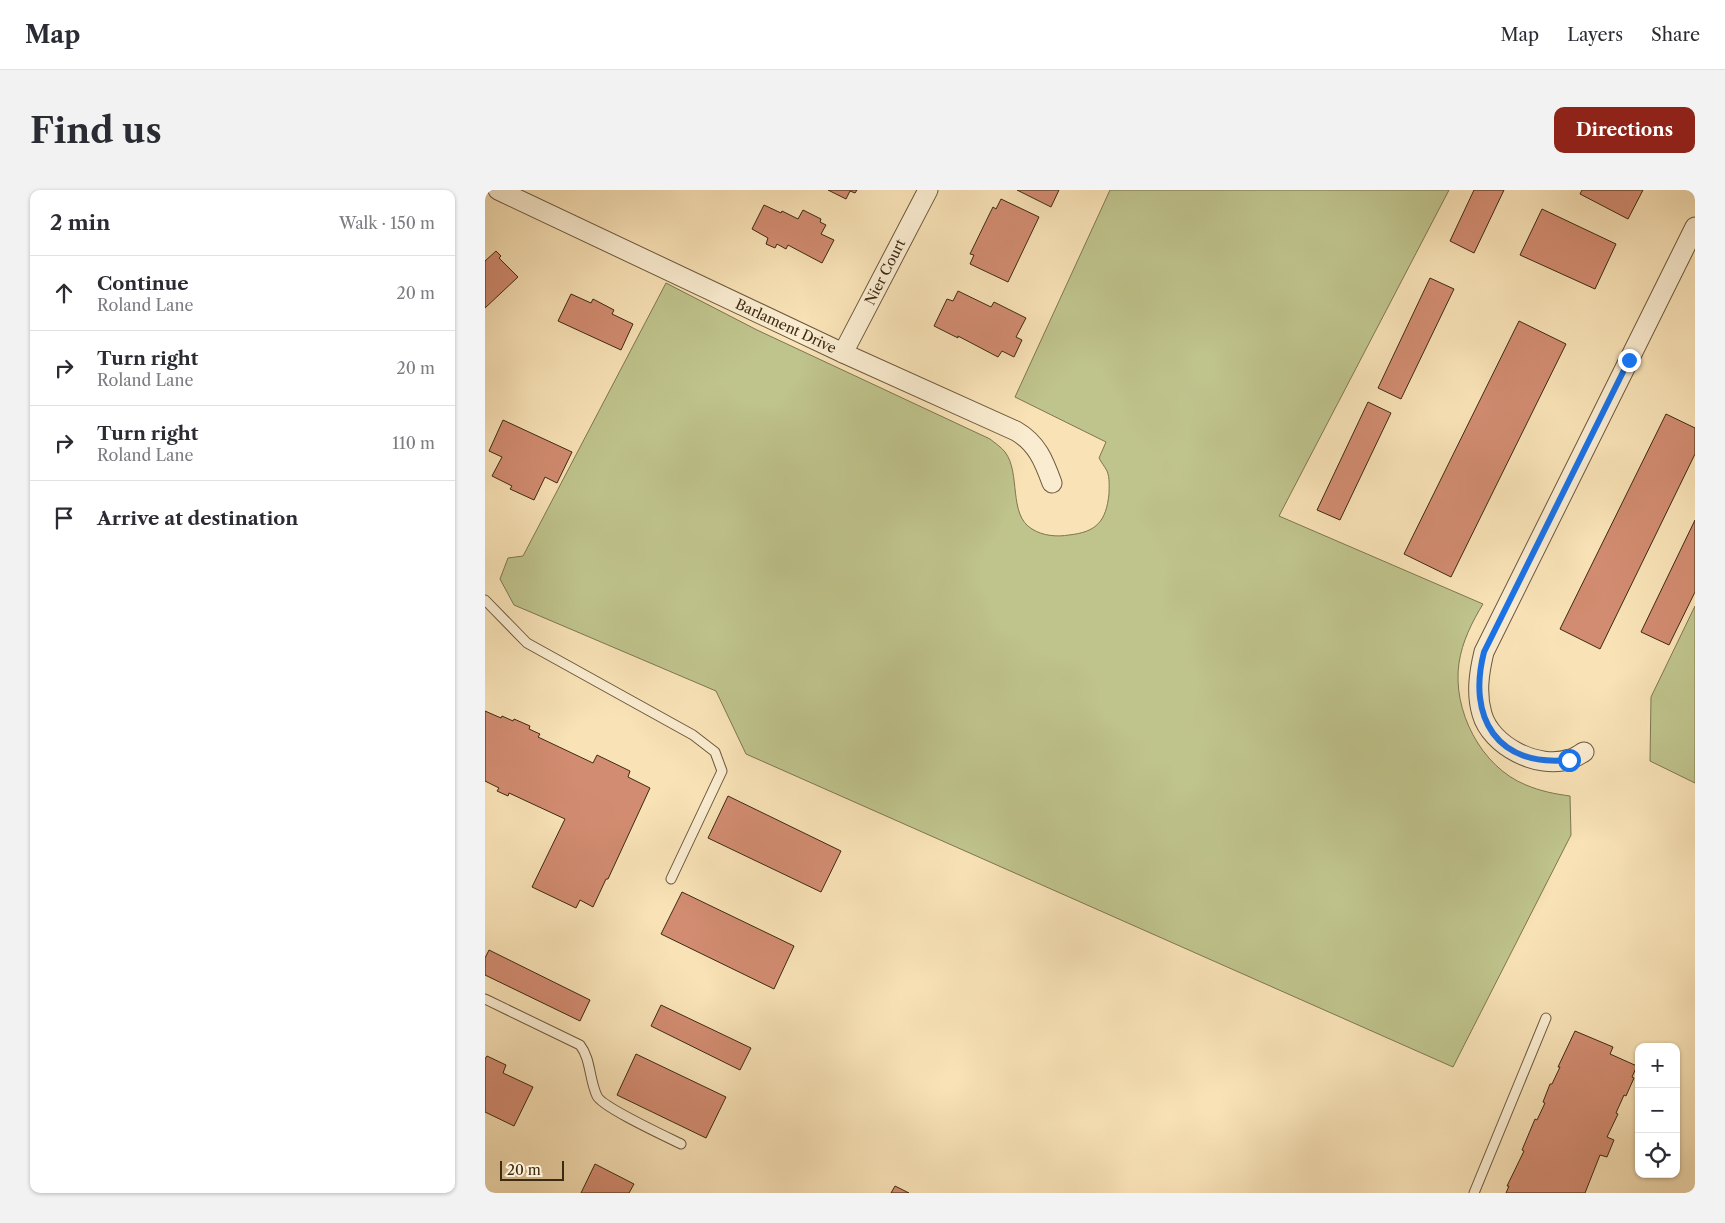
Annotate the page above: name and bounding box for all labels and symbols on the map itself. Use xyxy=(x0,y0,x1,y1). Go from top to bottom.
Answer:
street label: Nier Court xyxy=(861,236,909,308)
street label: Barlament Drive xyxy=(733,295,839,357)
route end xyxy=(1618,349,1641,372)
route start xyxy=(1558,749,1581,772)
scale bar xyxy=(500,1158,564,1181)

